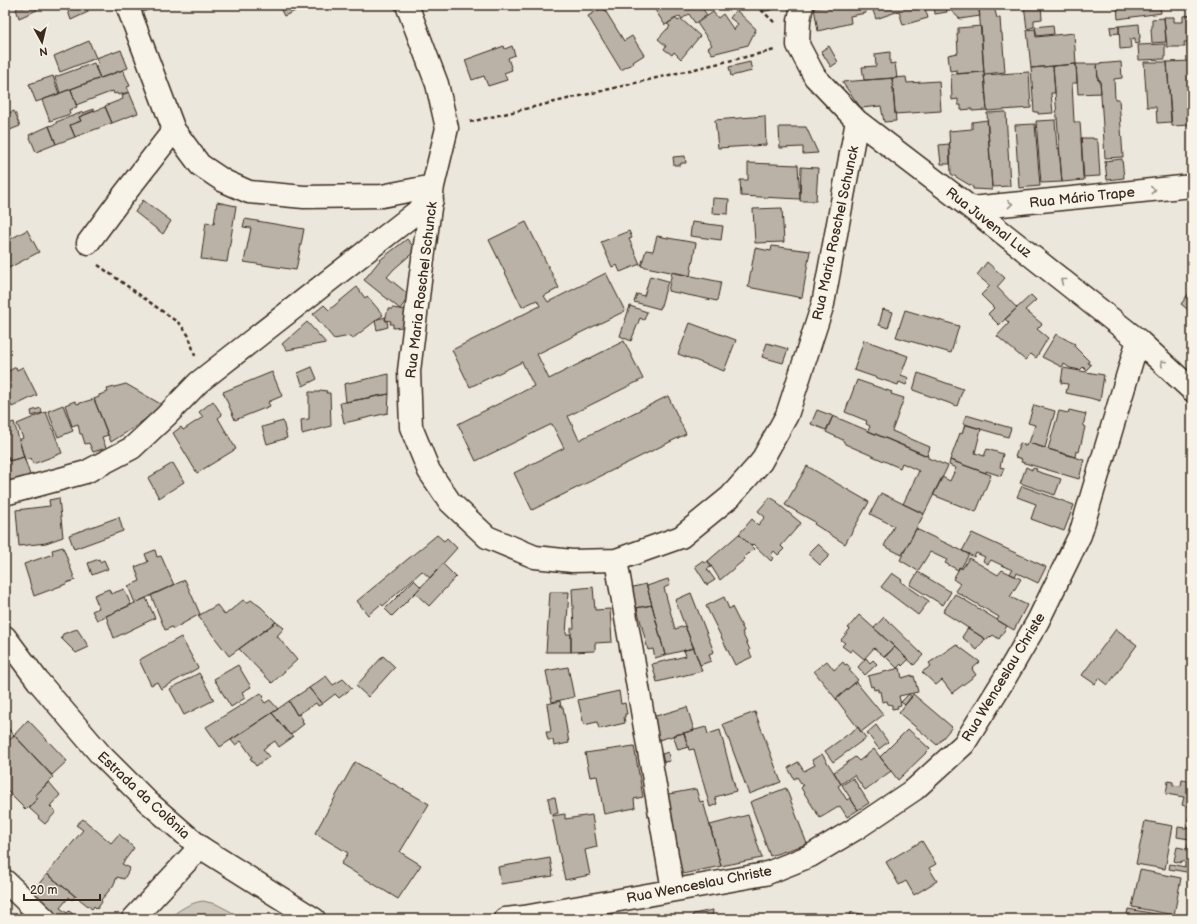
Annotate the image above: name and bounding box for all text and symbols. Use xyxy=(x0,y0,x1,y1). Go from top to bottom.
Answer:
north arrow xyxy=(22,22,62,62)
text: N xyxy=(38,44,48,58)
street label: Rua Maria Roschel Schunck xyxy=(809,144,862,322)
street label: Rua Juvenal Luz xyxy=(943,184,1035,261)
street label: Rua Mário Trape xyxy=(1028,184,1136,211)
one-way arrow xyxy=(1150,186,1156,195)
one-way arrow xyxy=(1007,200,1013,209)
street label: Rua Maria Roschel Schunck xyxy=(402,201,441,379)
one-way arrow xyxy=(1061,278,1068,285)
one-way arrow xyxy=(1161,361,1168,368)
street label: Rua Wenceslau Christe xyxy=(958,610,1049,745)
street label: Estrada da Colônia xyxy=(94,748,194,843)
street label: Rua Wenceslau Christe xyxy=(625,862,773,907)
scale bar xyxy=(24,876,100,902)
text: 20 m xyxy=(30,883,57,898)

